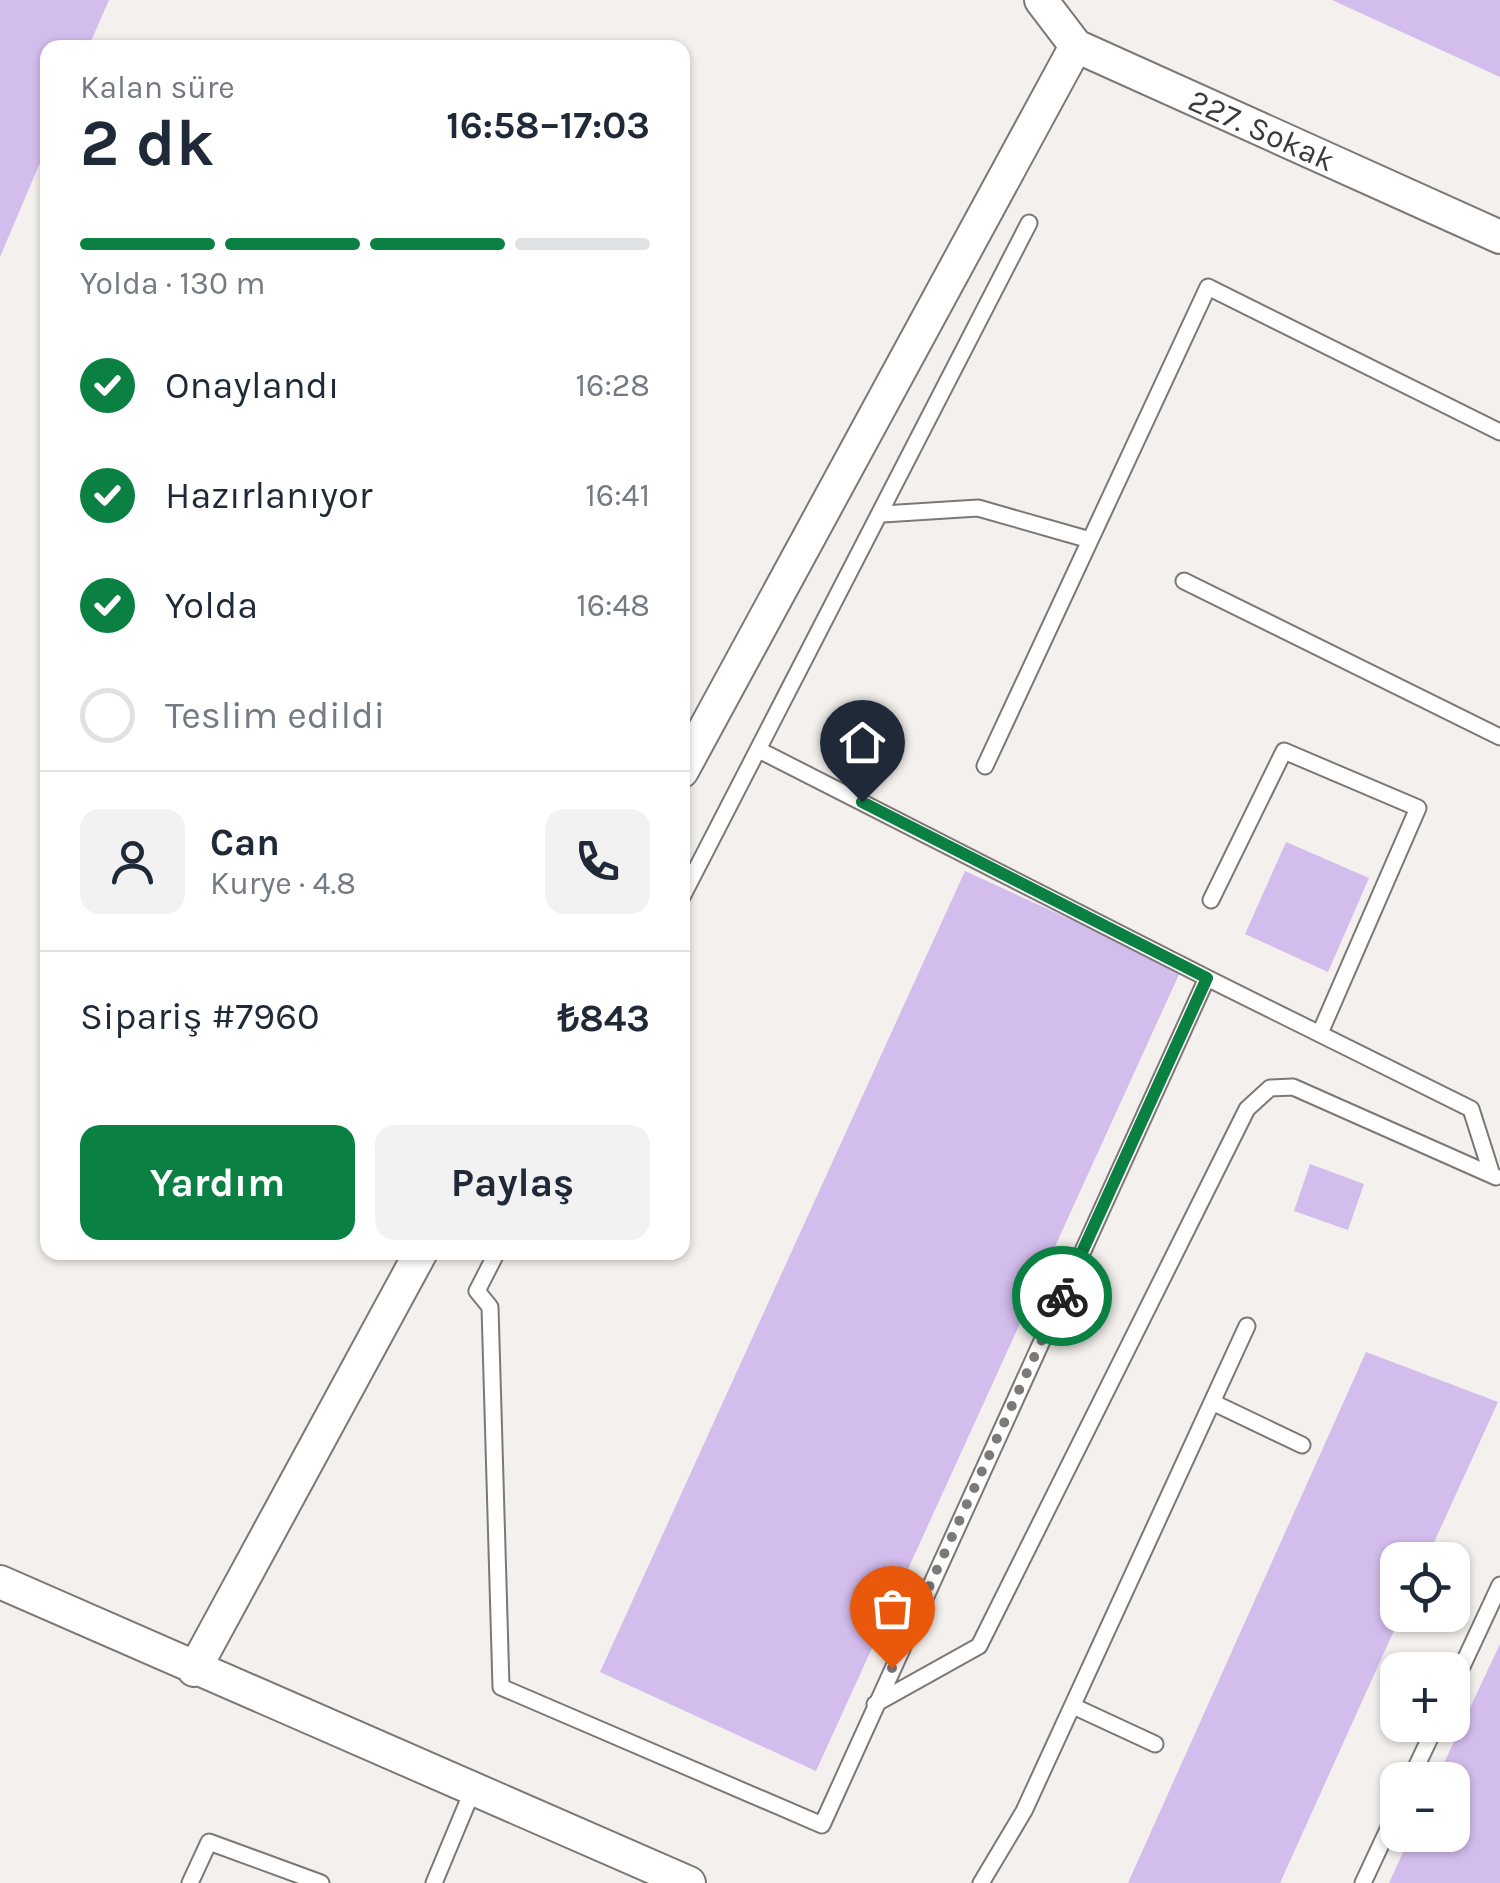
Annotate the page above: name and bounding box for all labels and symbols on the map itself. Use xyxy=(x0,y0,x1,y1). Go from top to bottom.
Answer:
street label: 227. Sokak xyxy=(1183,82,1341,179)
pin xyxy=(820,700,905,803)
courier xyxy=(1012,1246,1112,1346)
pin xyxy=(850,1566,935,1669)

